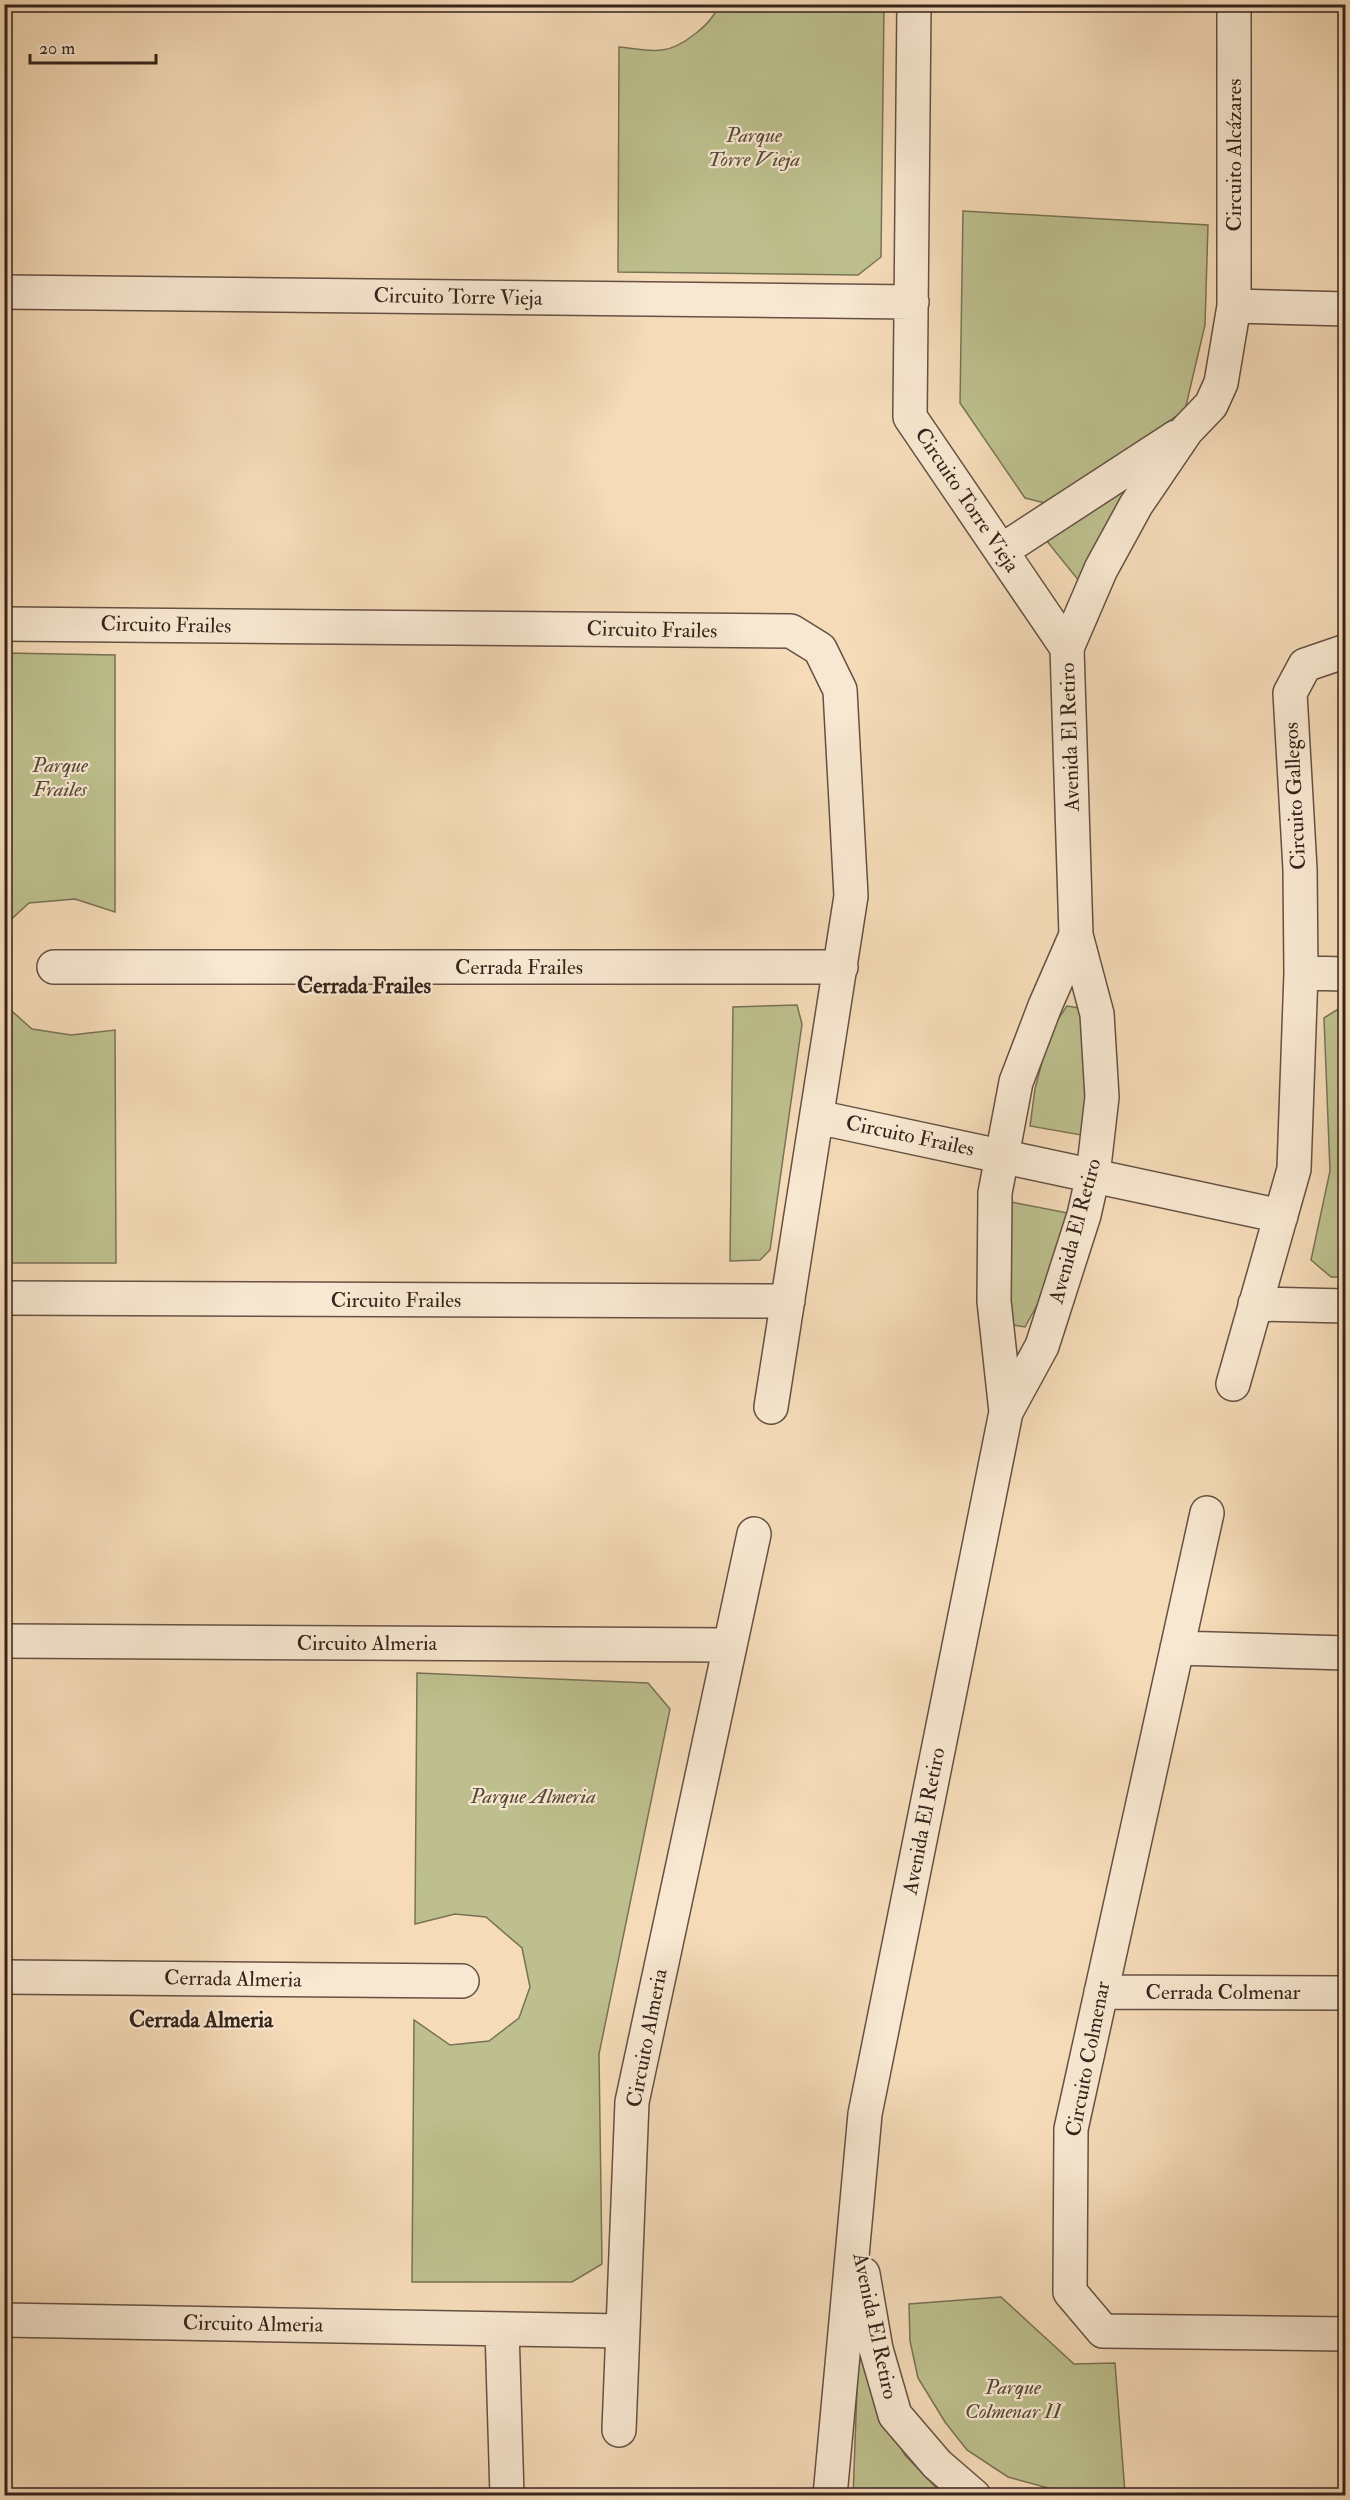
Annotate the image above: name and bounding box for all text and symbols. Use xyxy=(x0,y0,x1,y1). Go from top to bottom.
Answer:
scale bar xyxy=(30,27,156,65)
text: 20 m xyxy=(39,37,75,60)
street label: Circuito Alcázares xyxy=(1221,79,1248,231)
park label: Parque Torre Vieja xyxy=(708,122,801,173)
street label: Circuito Torre Vieja xyxy=(373,282,543,312)
street label: Circuito Torre Vieja xyxy=(909,422,1026,578)
street label: Circuito Frailes xyxy=(100,610,232,640)
street label: Circuito Frailes xyxy=(586,615,718,645)
street label: Avenida El Retiro xyxy=(1054,662,1086,813)
street label: Circuito Gallegos xyxy=(1278,721,1312,871)
park label: Parque Frailes xyxy=(31,752,89,803)
street label: Cerrada Frailes xyxy=(455,954,583,981)
district label: Cerrada Frailes xyxy=(297,972,431,1000)
street label: Circuito Frailes xyxy=(843,1109,977,1163)
street label: Avenida El Retiro xyxy=(1042,1156,1107,1307)
street label: Circuito Frailes xyxy=(331,1287,461,1314)
street label: Circuito Almeria xyxy=(297,1630,438,1657)
street label: Avenida El Retiro xyxy=(896,1745,951,1898)
park label: Parque Almeria xyxy=(469,1783,596,1810)
street label: Cerrada Almeria xyxy=(164,1964,302,1994)
street label: Circuito Almeria xyxy=(620,1966,674,2109)
street label: Circuito Colmenar xyxy=(1060,1979,1116,2139)
street label: Cerrada Colmenar xyxy=(1146,1979,1301,2006)
district label: Cerrada Almeria xyxy=(129,2006,274,2034)
street label: Avenida El Retiro xyxy=(846,2249,904,2402)
street label: Circuito Almeria xyxy=(183,2309,324,2339)
park label: Parque Colmenar II xyxy=(965,2374,1064,2425)

